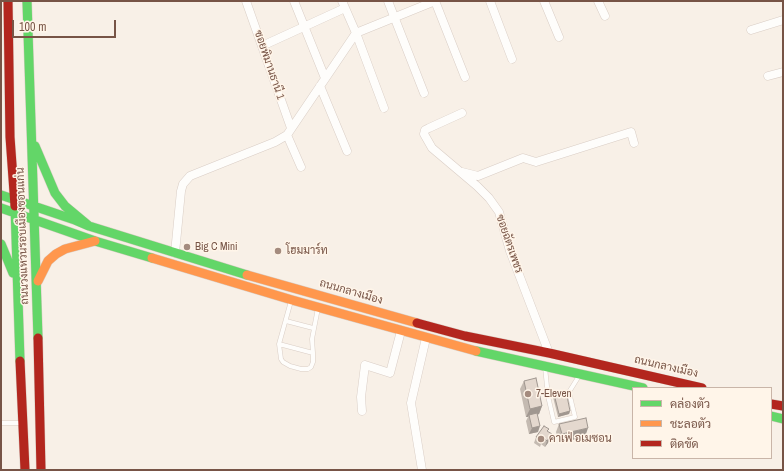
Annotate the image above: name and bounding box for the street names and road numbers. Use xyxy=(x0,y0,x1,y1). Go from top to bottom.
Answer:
street label: ซอยพิมานธานี 1 xyxy=(251,29,287,101)
street label: ถนนวงแหวนรอบเมืองขอนแก่น xyxy=(14,167,32,305)
street label: ซอยฉัตรเพชร xyxy=(493,213,525,275)
street label: ถนนกลางเมือง xyxy=(318,277,384,307)
street label: ถนนกลางเมือง xyxy=(633,353,699,381)

